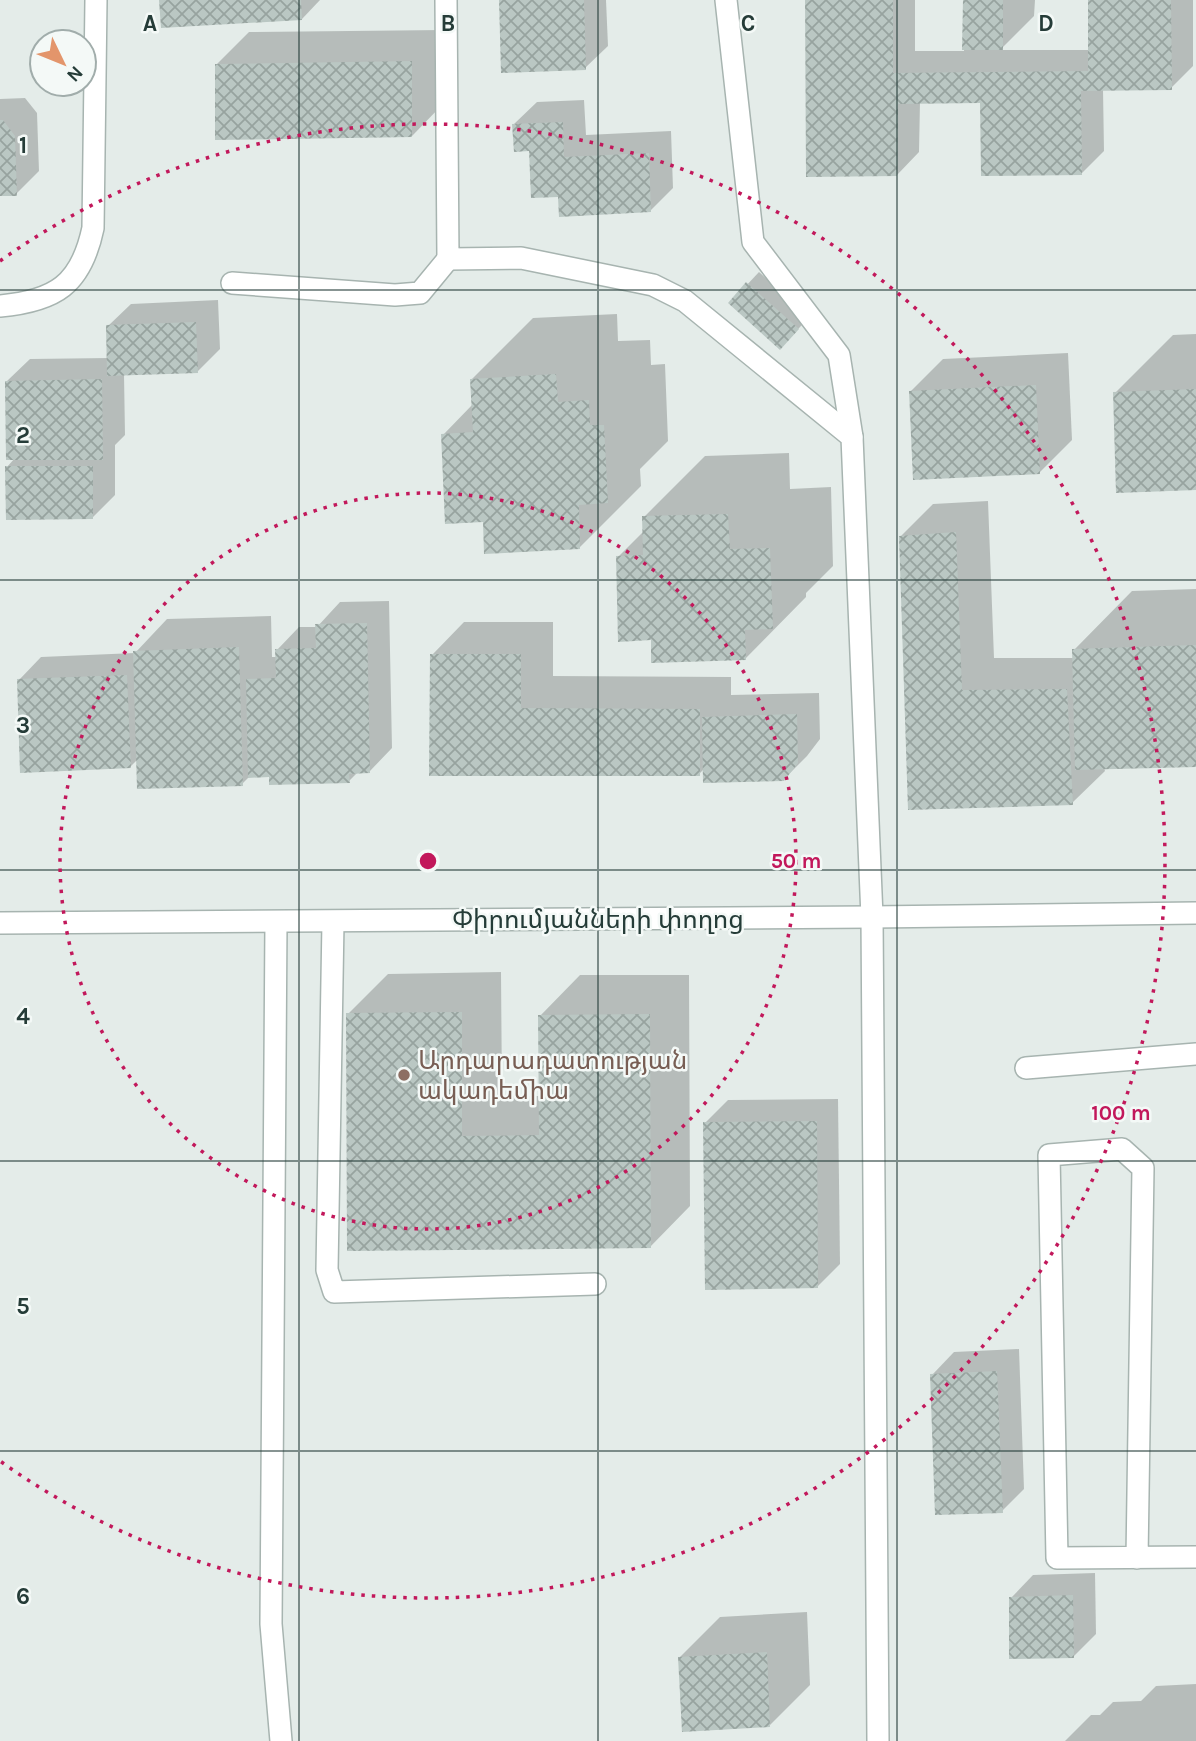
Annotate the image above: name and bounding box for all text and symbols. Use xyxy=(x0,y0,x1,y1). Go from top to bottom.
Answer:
text: A xyxy=(143,10,157,37)
text: B xyxy=(441,10,455,37)
text: C xyxy=(741,10,755,37)
text: D xyxy=(1038,10,1054,37)
north arrow xyxy=(28,28,98,98)
text: N xyxy=(62,61,87,86)
text: 1 xyxy=(19,132,27,159)
text: 2 xyxy=(16,422,30,449)
text: 3 xyxy=(16,712,30,739)
centre of rings xyxy=(416,849,440,873)
text: 50 m xyxy=(771,849,821,873)
street label: Փիրումյանների փողոց xyxy=(452,904,744,935)
text: 4 xyxy=(16,1003,30,1030)
place label: Արդարադատության ակադեմիա xyxy=(418,1045,687,1106)
marker: Արդարադատության ակադեմիա xyxy=(396,1067,412,1083)
text: 100 m xyxy=(1091,1101,1151,1125)
text: 5 xyxy=(16,1293,30,1320)
text: 6 xyxy=(16,1583,30,1610)

